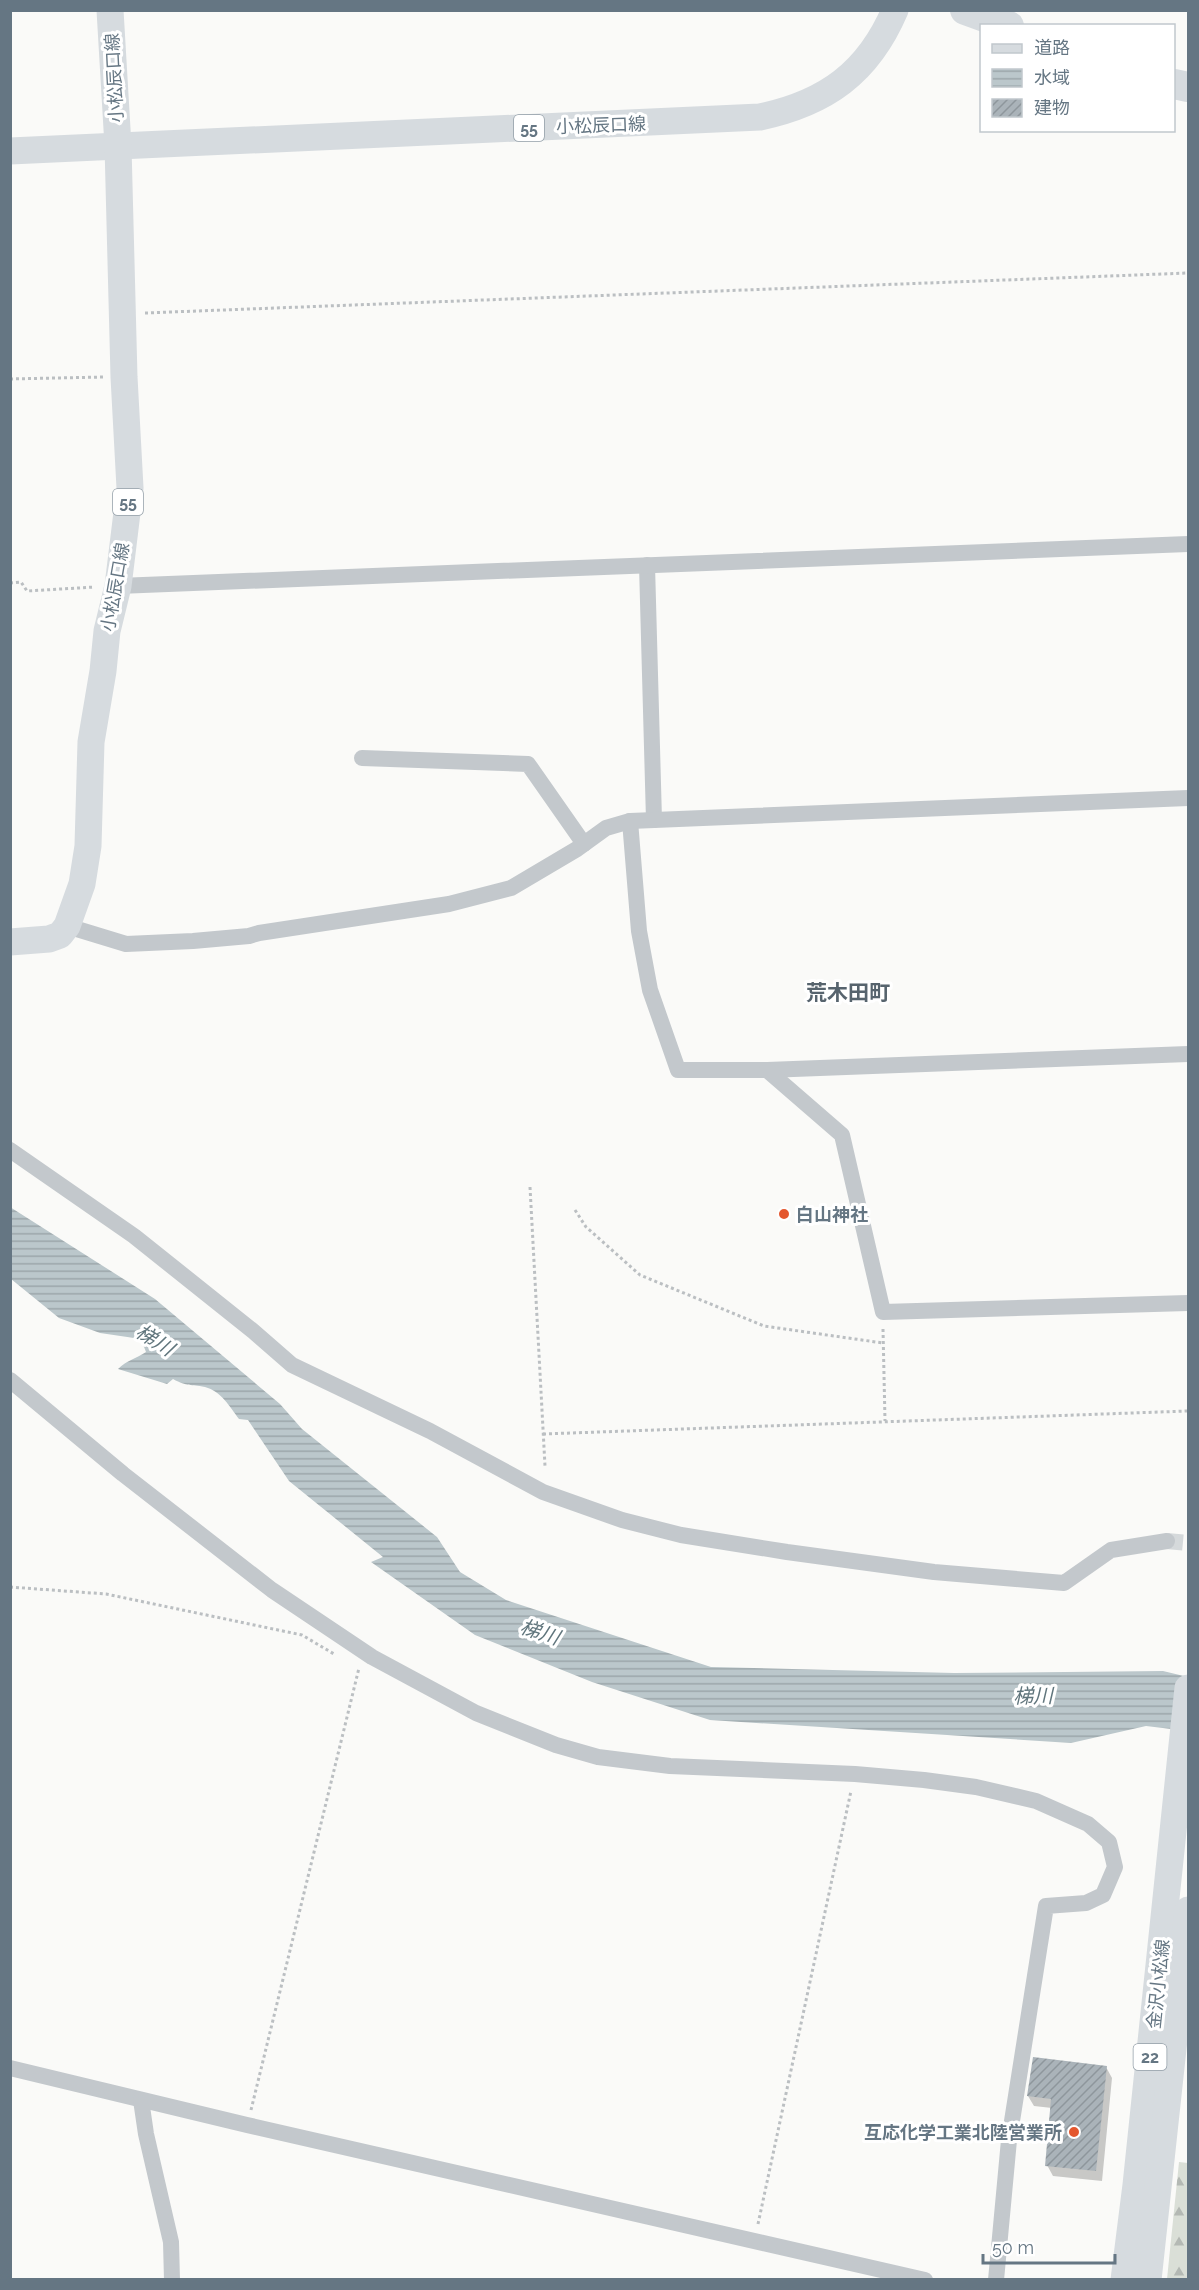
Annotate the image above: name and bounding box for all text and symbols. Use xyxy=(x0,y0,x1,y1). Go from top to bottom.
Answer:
legend xyxy=(980,24,1175,132)
street label: 小松辰口線 xyxy=(101,33,127,123)
text: 道路 xyxy=(1034,37,1070,58)
text: 水域 xyxy=(1034,67,1070,88)
text: 建物 xyxy=(1034,97,1070,118)
street label: 小松辰口線 xyxy=(556,113,646,137)
road number: 55 xyxy=(514,115,544,141)
road number: 55 xyxy=(113,489,143,515)
street label: 小松辰口線 xyxy=(97,541,133,633)
district label: 荒木田町 xyxy=(806,980,890,1005)
place label: 白山神社 xyxy=(796,1204,868,1225)
marker: 白山神社 xyxy=(777,1207,791,1221)
water label: 梯川 xyxy=(132,1319,180,1362)
water label: 梯川 xyxy=(517,1614,565,1650)
water label: 梯川 xyxy=(1013,1684,1055,1708)
street label: 金沢小松線 xyxy=(1143,1938,1173,2030)
road number: 22 xyxy=(1134,2044,1166,2070)
place label: 互応化学工業北陸営業所 xyxy=(864,2122,1062,2143)
marker: 互応化学工業北陸営業所 xyxy=(1067,2125,1081,2139)
scale bar xyxy=(983,2227,1115,2265)
text: 50 m xyxy=(992,2237,1034,2258)

